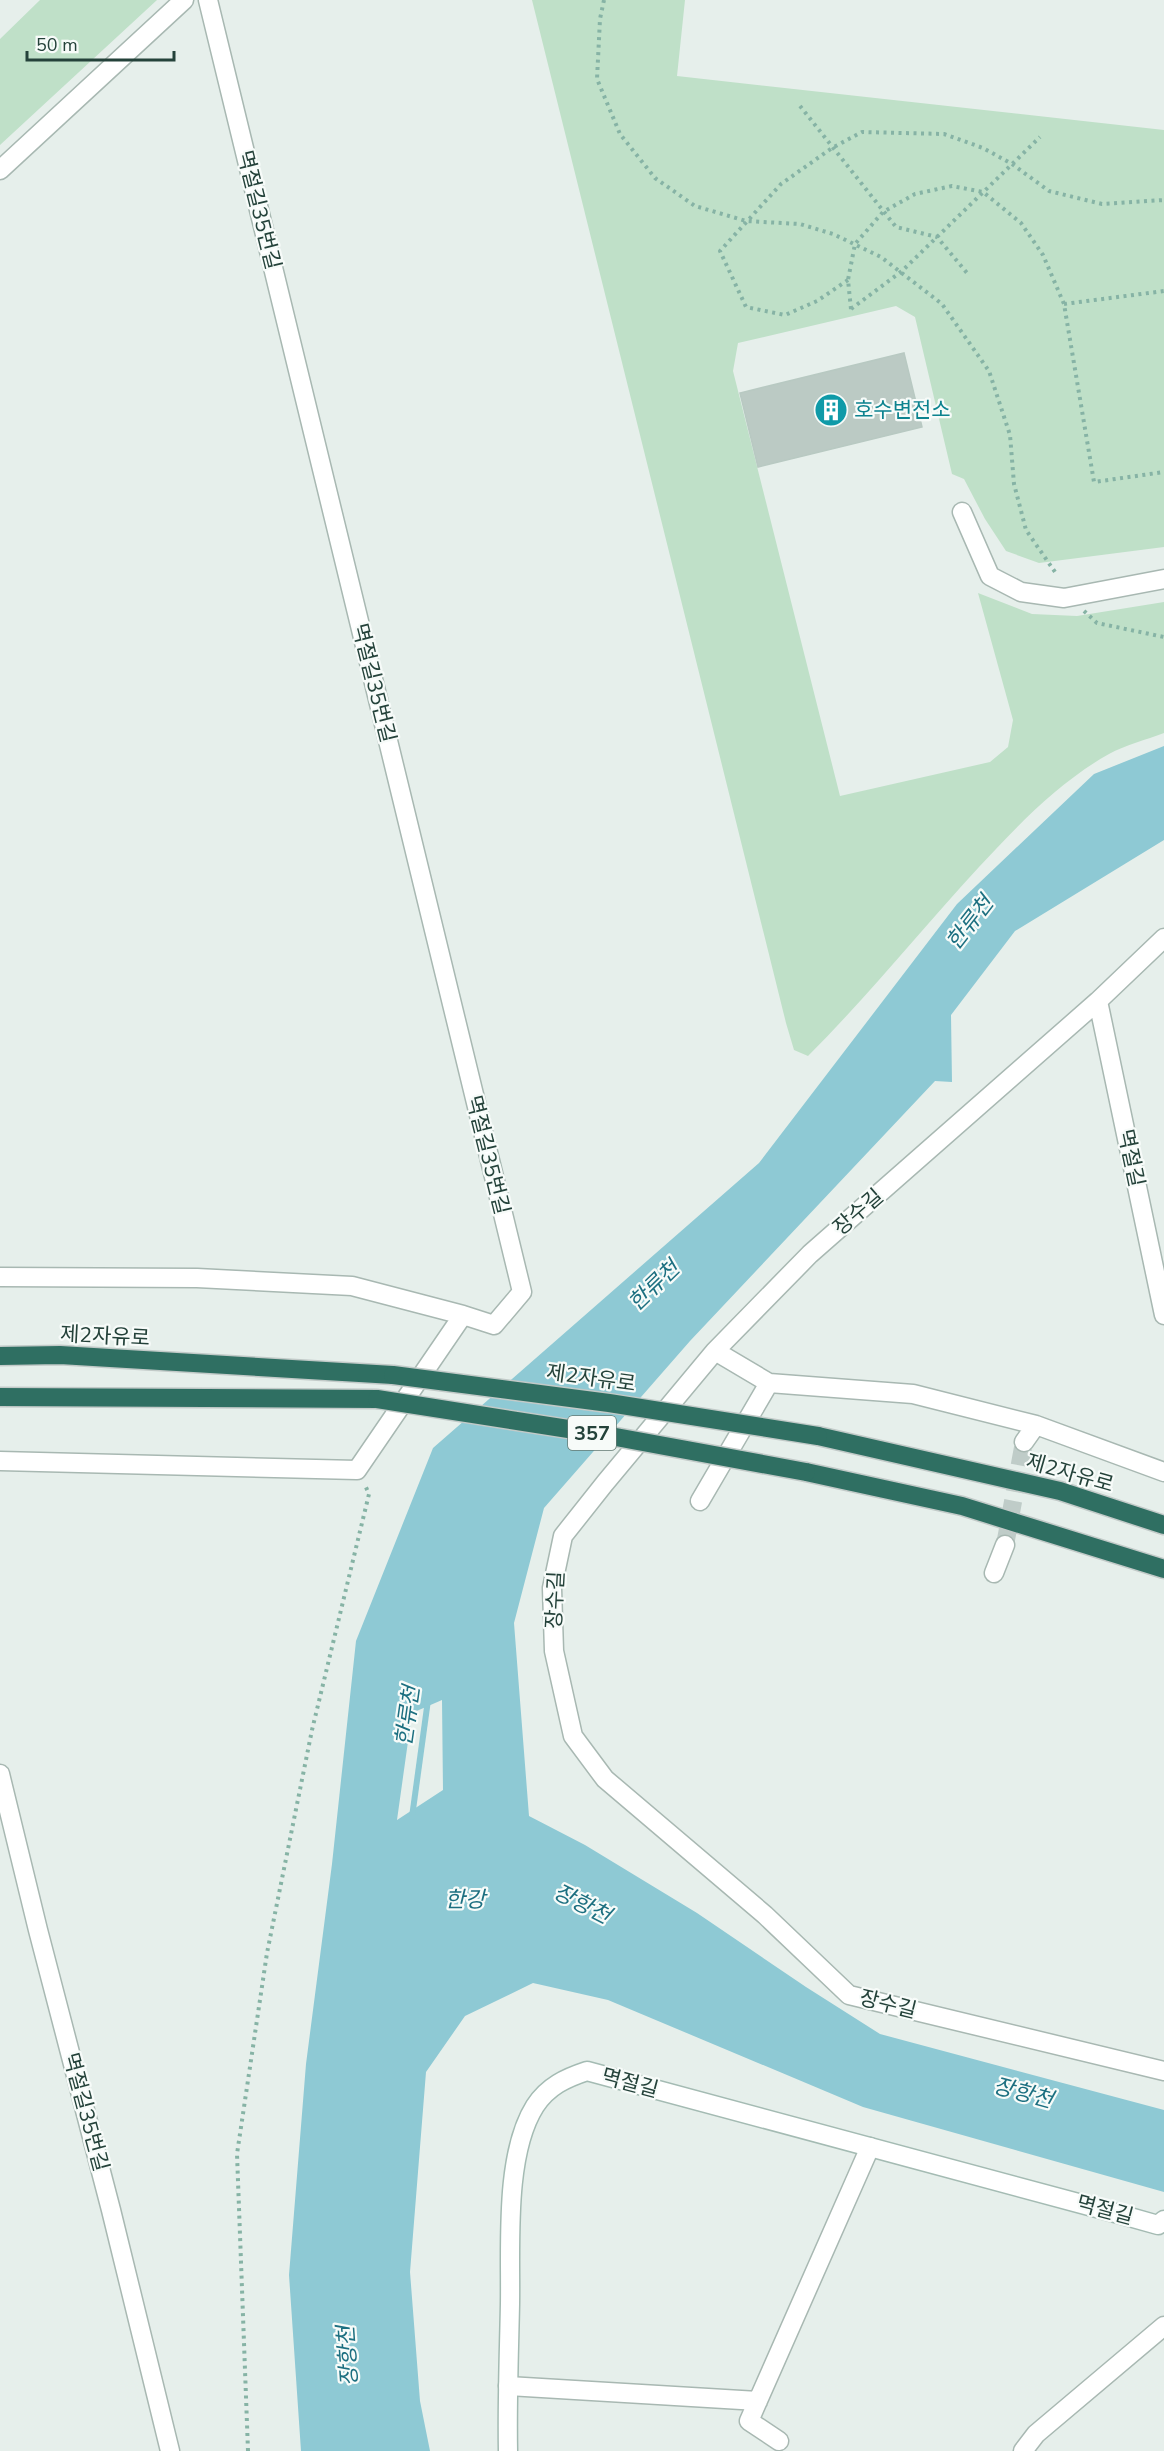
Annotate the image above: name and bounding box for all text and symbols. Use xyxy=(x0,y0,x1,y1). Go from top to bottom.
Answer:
scale bar xyxy=(27,24,174,62)
text: 50 m xyxy=(36,33,78,57)
street label: 멱절길35번길 xyxy=(231,148,287,272)
building icon: 호수변전소 xyxy=(813,392,849,428)
place label: 호수변전소 xyxy=(854,396,951,424)
street label: 멱절길35번길 xyxy=(346,621,402,745)
water label: 한류천 xyxy=(939,888,1002,956)
street label: 멱절길35번길 xyxy=(460,1093,516,1217)
street label: 멱절길 xyxy=(1111,1127,1151,1189)
street label: 장수길 xyxy=(827,1182,889,1242)
water label: 한류천 xyxy=(622,1252,688,1318)
street label: 제2자유로 xyxy=(59,1320,151,1352)
street label: 제2자유로 xyxy=(545,1358,637,1398)
road number: 357 xyxy=(568,1416,616,1450)
street label: 제2자유로 xyxy=(1023,1447,1117,1499)
street label: 장수길 xyxy=(540,1570,570,1630)
water label: 한류천 xyxy=(389,1681,427,1748)
water label: 장항천 xyxy=(548,1877,618,1932)
water label: 한강 xyxy=(445,1885,488,1915)
street label: 장수길 xyxy=(856,1983,920,2025)
street label: 멱절길35번길 xyxy=(57,2050,115,2174)
street label: 멱절길 xyxy=(598,2062,662,2104)
water label: 장항천 xyxy=(990,2071,1059,2116)
street label: 멱절길 xyxy=(1073,2189,1137,2231)
water label: 장항천 xyxy=(331,2322,365,2387)

